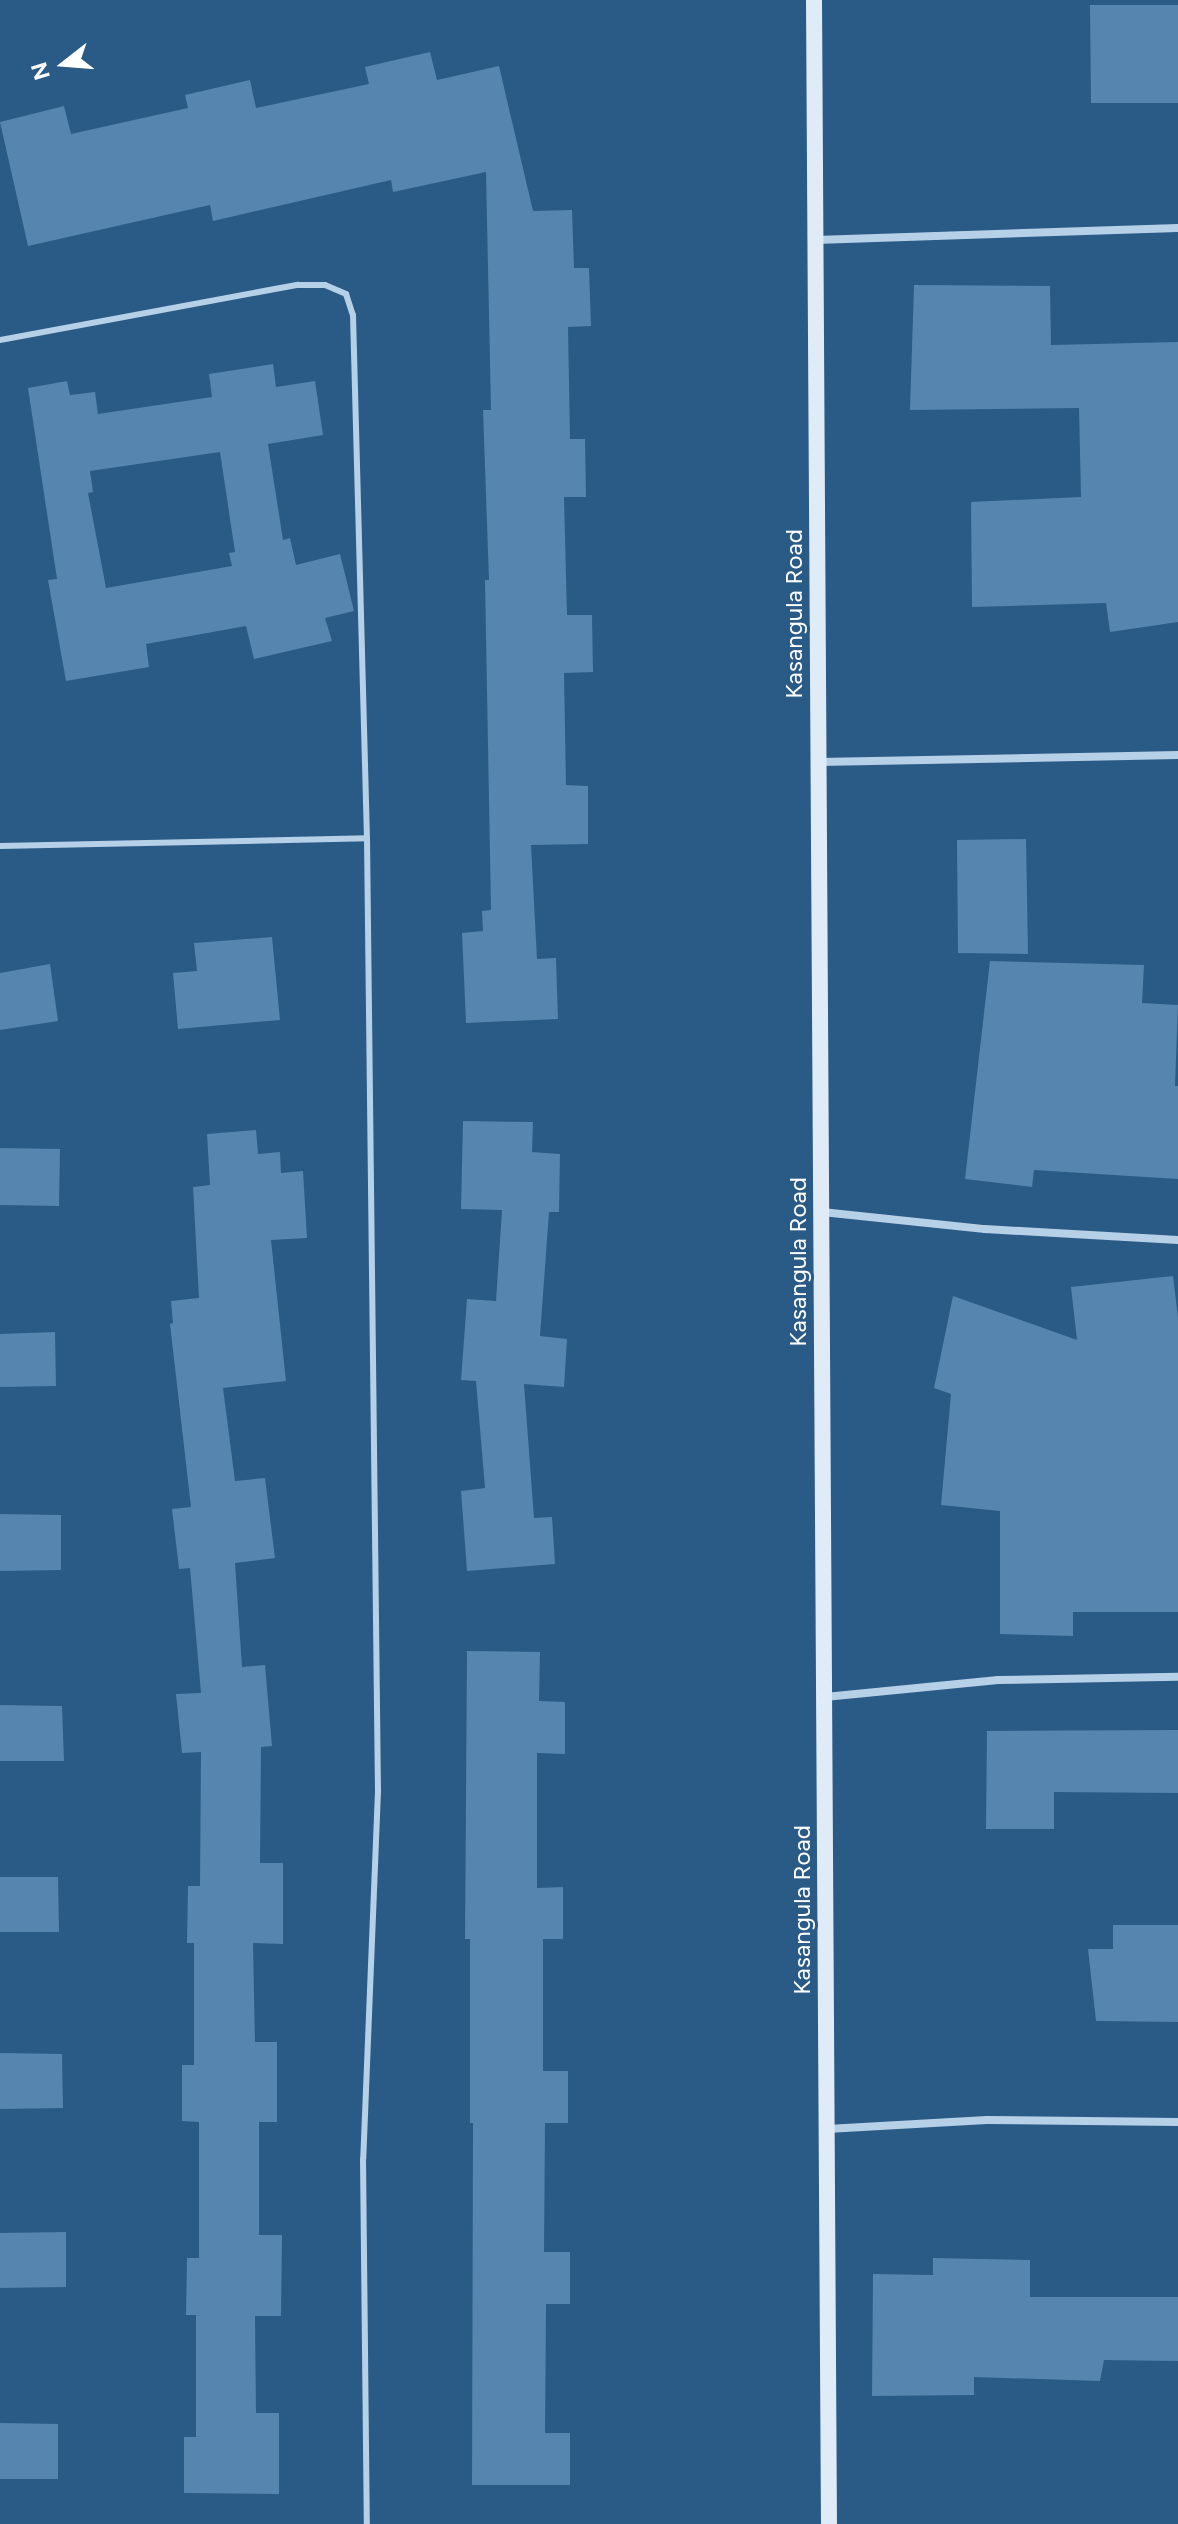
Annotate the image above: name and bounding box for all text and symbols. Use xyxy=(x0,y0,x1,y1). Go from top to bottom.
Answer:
north arrow xyxy=(24,24,104,104)
text: N xyxy=(25,59,56,83)
street label: Kasangula Road xyxy=(780,529,808,699)
street label: Kasangula Road xyxy=(784,1177,812,1347)
street label: Kasangula Road xyxy=(788,1825,816,1995)

